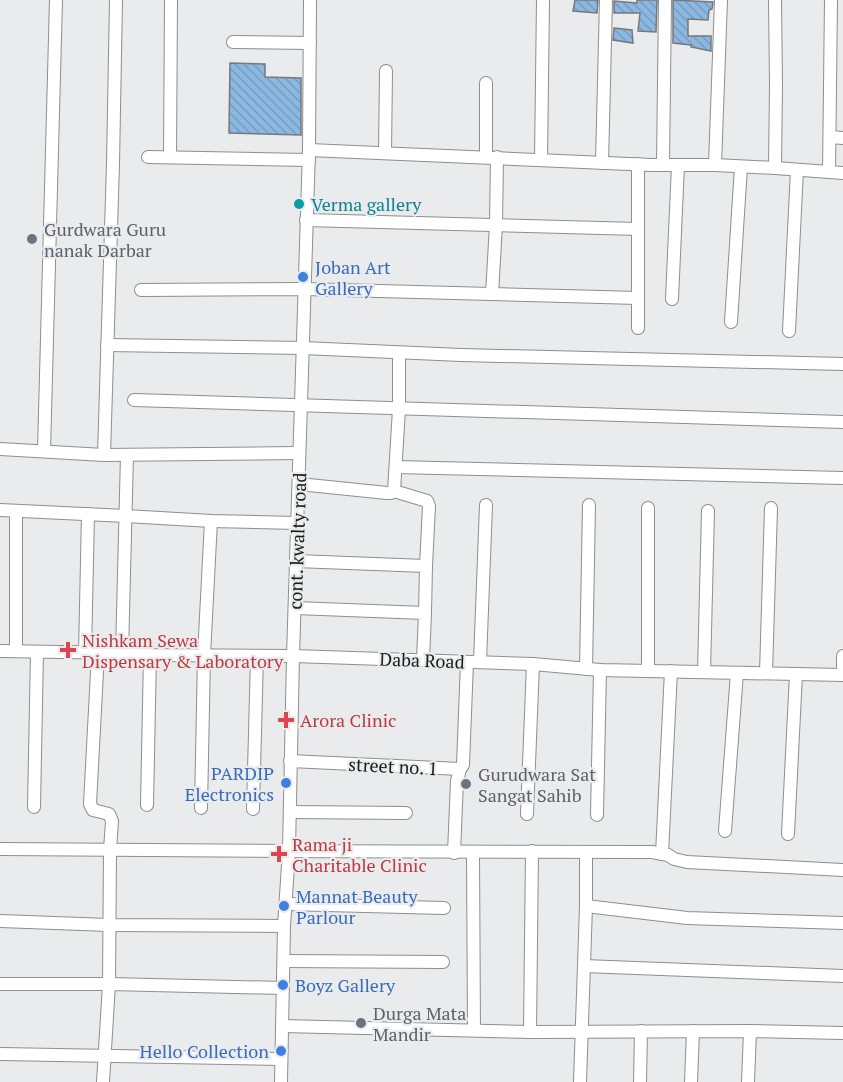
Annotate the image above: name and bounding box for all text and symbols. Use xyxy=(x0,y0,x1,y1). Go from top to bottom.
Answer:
place label: Verma gallery xyxy=(311,192,422,216)
marker: Verma gallery xyxy=(292,197,306,211)
place label: Gurdwara Guru nanak Darbar xyxy=(44,217,166,262)
marker: Gurdwara Guru nanak Darbar xyxy=(25,232,39,246)
place label: Joban Art Gallery xyxy=(315,255,391,300)
marker: Joban Art Gallery xyxy=(296,270,310,284)
street label: cont. kwalty road xyxy=(283,472,311,610)
place label: Nishkam Sewa Dispensary & Laboratory xyxy=(82,628,284,673)
marker: Nishkam Sewa Dispensary & Laboratory xyxy=(59,641,77,659)
street label: Daba Road xyxy=(379,647,465,673)
place label: Arora Clinic xyxy=(300,708,396,732)
marker: Arora Clinic xyxy=(277,711,295,729)
street label: street no. 1 xyxy=(348,752,438,780)
place label: PARDIP Electronics xyxy=(185,761,274,806)
place label: Gurudwara Sat Sangat Sahib xyxy=(478,762,596,807)
marker: PARDIP Electronics xyxy=(279,776,293,790)
marker: Gurudwara Sat Sangat Sahib xyxy=(459,777,473,791)
place label: Rama ji Charitable Clinic xyxy=(292,832,427,877)
marker: Rama ji Charitable Clinic xyxy=(270,845,288,863)
place label: Mannat Beauty Parlour xyxy=(296,884,418,929)
marker: Mannat Beauty Parlour xyxy=(277,899,291,913)
place label: Boyz Gallery xyxy=(295,973,396,997)
marker: Boyz Gallery xyxy=(276,978,290,992)
place label: Durga Mata Mandir xyxy=(373,1001,466,1046)
marker: Durga Mata Mandir xyxy=(354,1016,368,1030)
place label: Hello Collection xyxy=(140,1039,269,1063)
marker: Hello Collection xyxy=(274,1044,288,1058)

